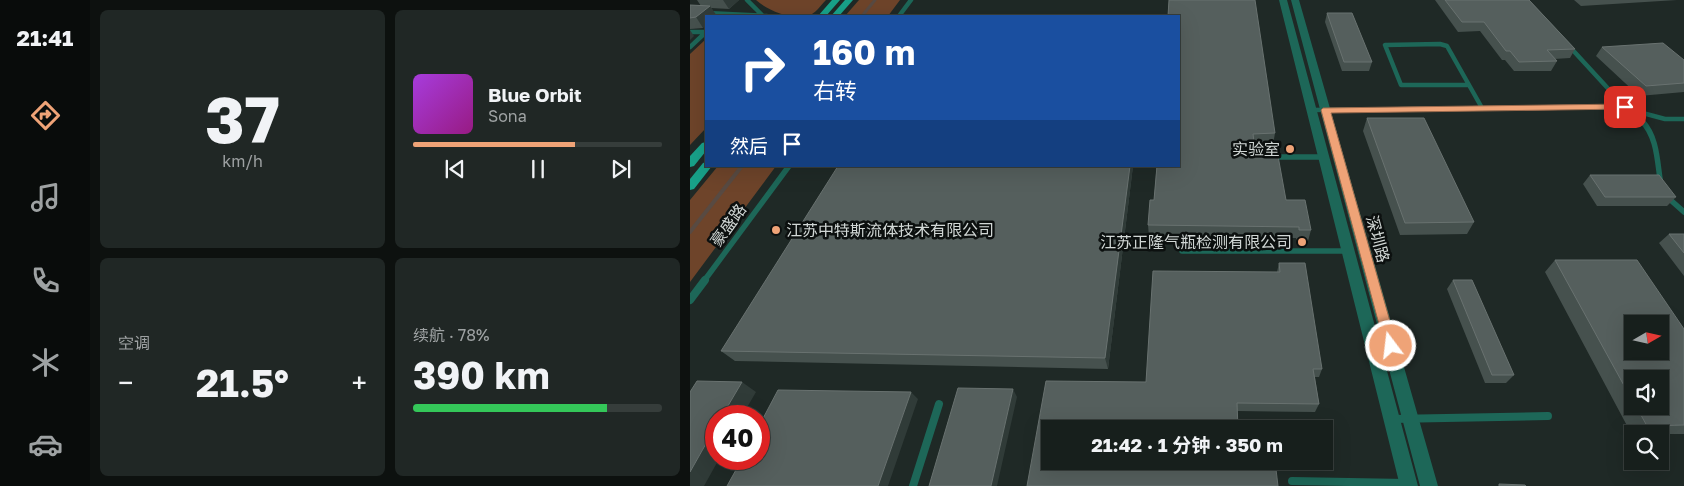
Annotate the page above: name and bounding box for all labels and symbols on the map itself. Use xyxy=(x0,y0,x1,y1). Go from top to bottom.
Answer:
pin xyxy=(1604,86,1646,128)
place label: 实验室 xyxy=(1232,139,1280,159)
marker: 实验室 xyxy=(1284,143,1296,155)
street label: 豪盛路 xyxy=(706,200,750,250)
street label: 深圳路 xyxy=(1362,213,1394,265)
place label: 江苏中特斯流体技术有限公司 xyxy=(786,220,994,240)
marker: 江苏中特斯流体技术有限公司 xyxy=(770,224,782,236)
place label: 江苏正隆气瓶检测有限公司 xyxy=(1100,232,1292,252)
marker: 江苏正隆气瓶检测有限公司 xyxy=(1296,236,1308,248)
north arrow xyxy=(1624,315,1669,360)
position arrow xyxy=(1364,319,1416,371)
speed limit sign: 40 xyxy=(705,405,770,470)

